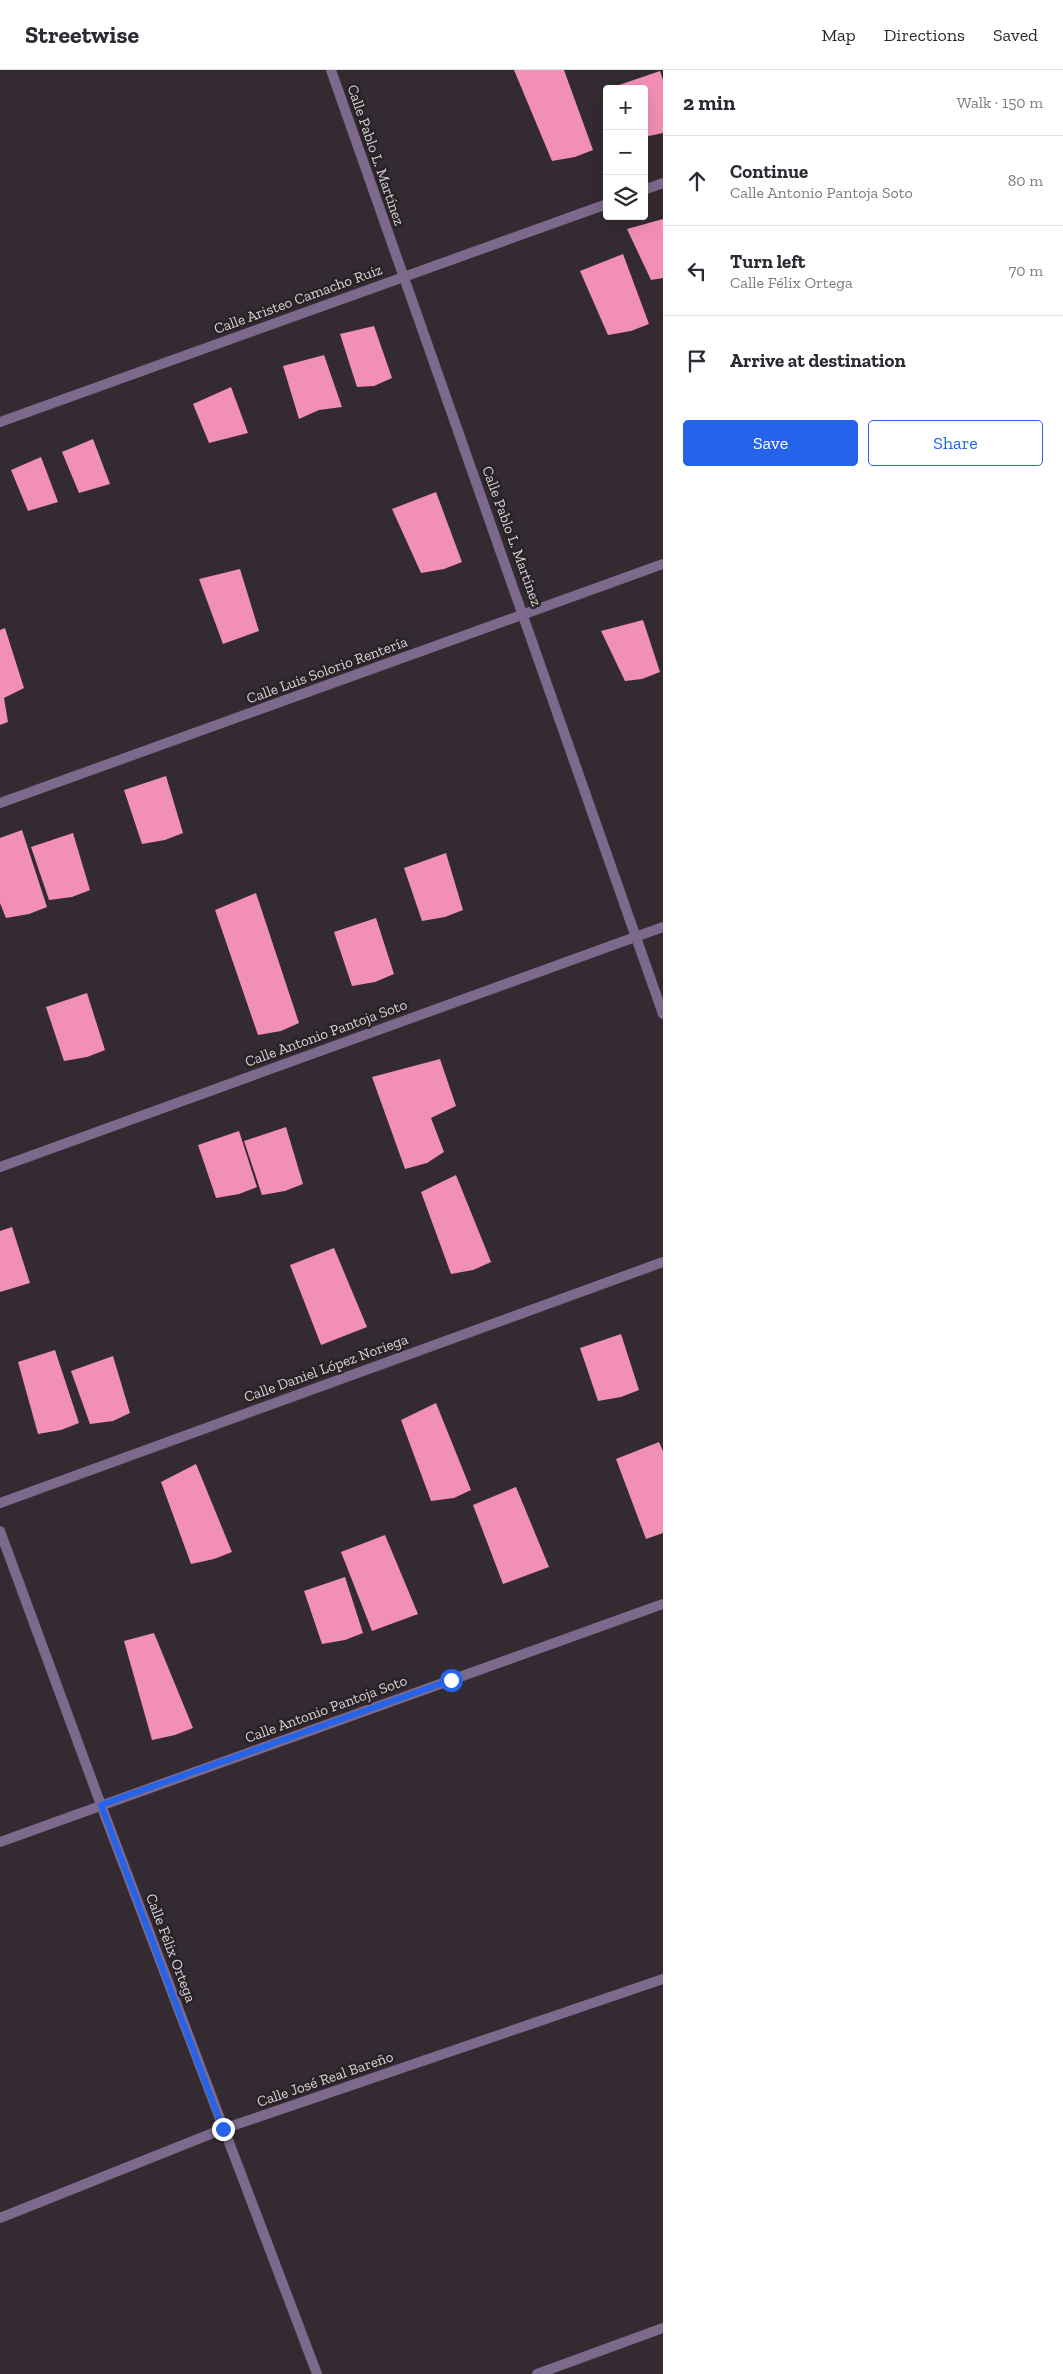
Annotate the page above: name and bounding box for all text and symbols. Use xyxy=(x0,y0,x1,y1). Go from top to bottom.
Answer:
text: Streetwise xyxy=(25,20,139,49)
text: Map xyxy=(821,24,856,46)
text: Directions xyxy=(884,24,965,46)
text: Saved xyxy=(993,24,1038,46)
street label: Calle Pablo L. Martínez xyxy=(343,82,409,228)
map controls xyxy=(603,85,648,220)
button: + xyxy=(603,85,648,130)
text: 2 min xyxy=(683,90,735,115)
text: Walk · 150 m xyxy=(957,93,1043,112)
button: − xyxy=(603,130,648,175)
text: Continue xyxy=(730,160,808,183)
icon: ahead xyxy=(683,167,711,195)
text: 80 m xyxy=(1008,171,1043,190)
button: layers xyxy=(603,175,648,220)
text: Calle Antonio Pantoja Soto xyxy=(730,183,913,202)
text: Turn left xyxy=(730,250,805,273)
icon: left xyxy=(683,257,711,285)
street label: Calle Aristeo Camacho Ruiz xyxy=(211,260,385,338)
text: 70 m xyxy=(1009,261,1043,280)
text: Calle Félix Ortega xyxy=(730,273,853,292)
icon: arrive xyxy=(683,347,711,375)
text: Arrive at destination xyxy=(730,349,906,372)
button: Save xyxy=(683,420,858,466)
button: Share xyxy=(868,420,1043,466)
street label: Calle Pablo L. Martínez xyxy=(478,463,546,609)
street label: Calle Luis Solorio Rentería xyxy=(244,632,410,708)
street label: Calle Antonio Pantoja Soto xyxy=(242,995,410,1071)
street label: Calle Daniel López Noriega xyxy=(241,1330,411,1406)
route start xyxy=(440,1669,463,1692)
street label: Calle Antonio Pantoja Soto xyxy=(242,1671,410,1747)
street label: Calle Félix Ortega xyxy=(142,1891,200,2005)
street label: Calle José Real Bareño xyxy=(254,2047,396,2111)
route end xyxy=(212,2118,235,2141)

